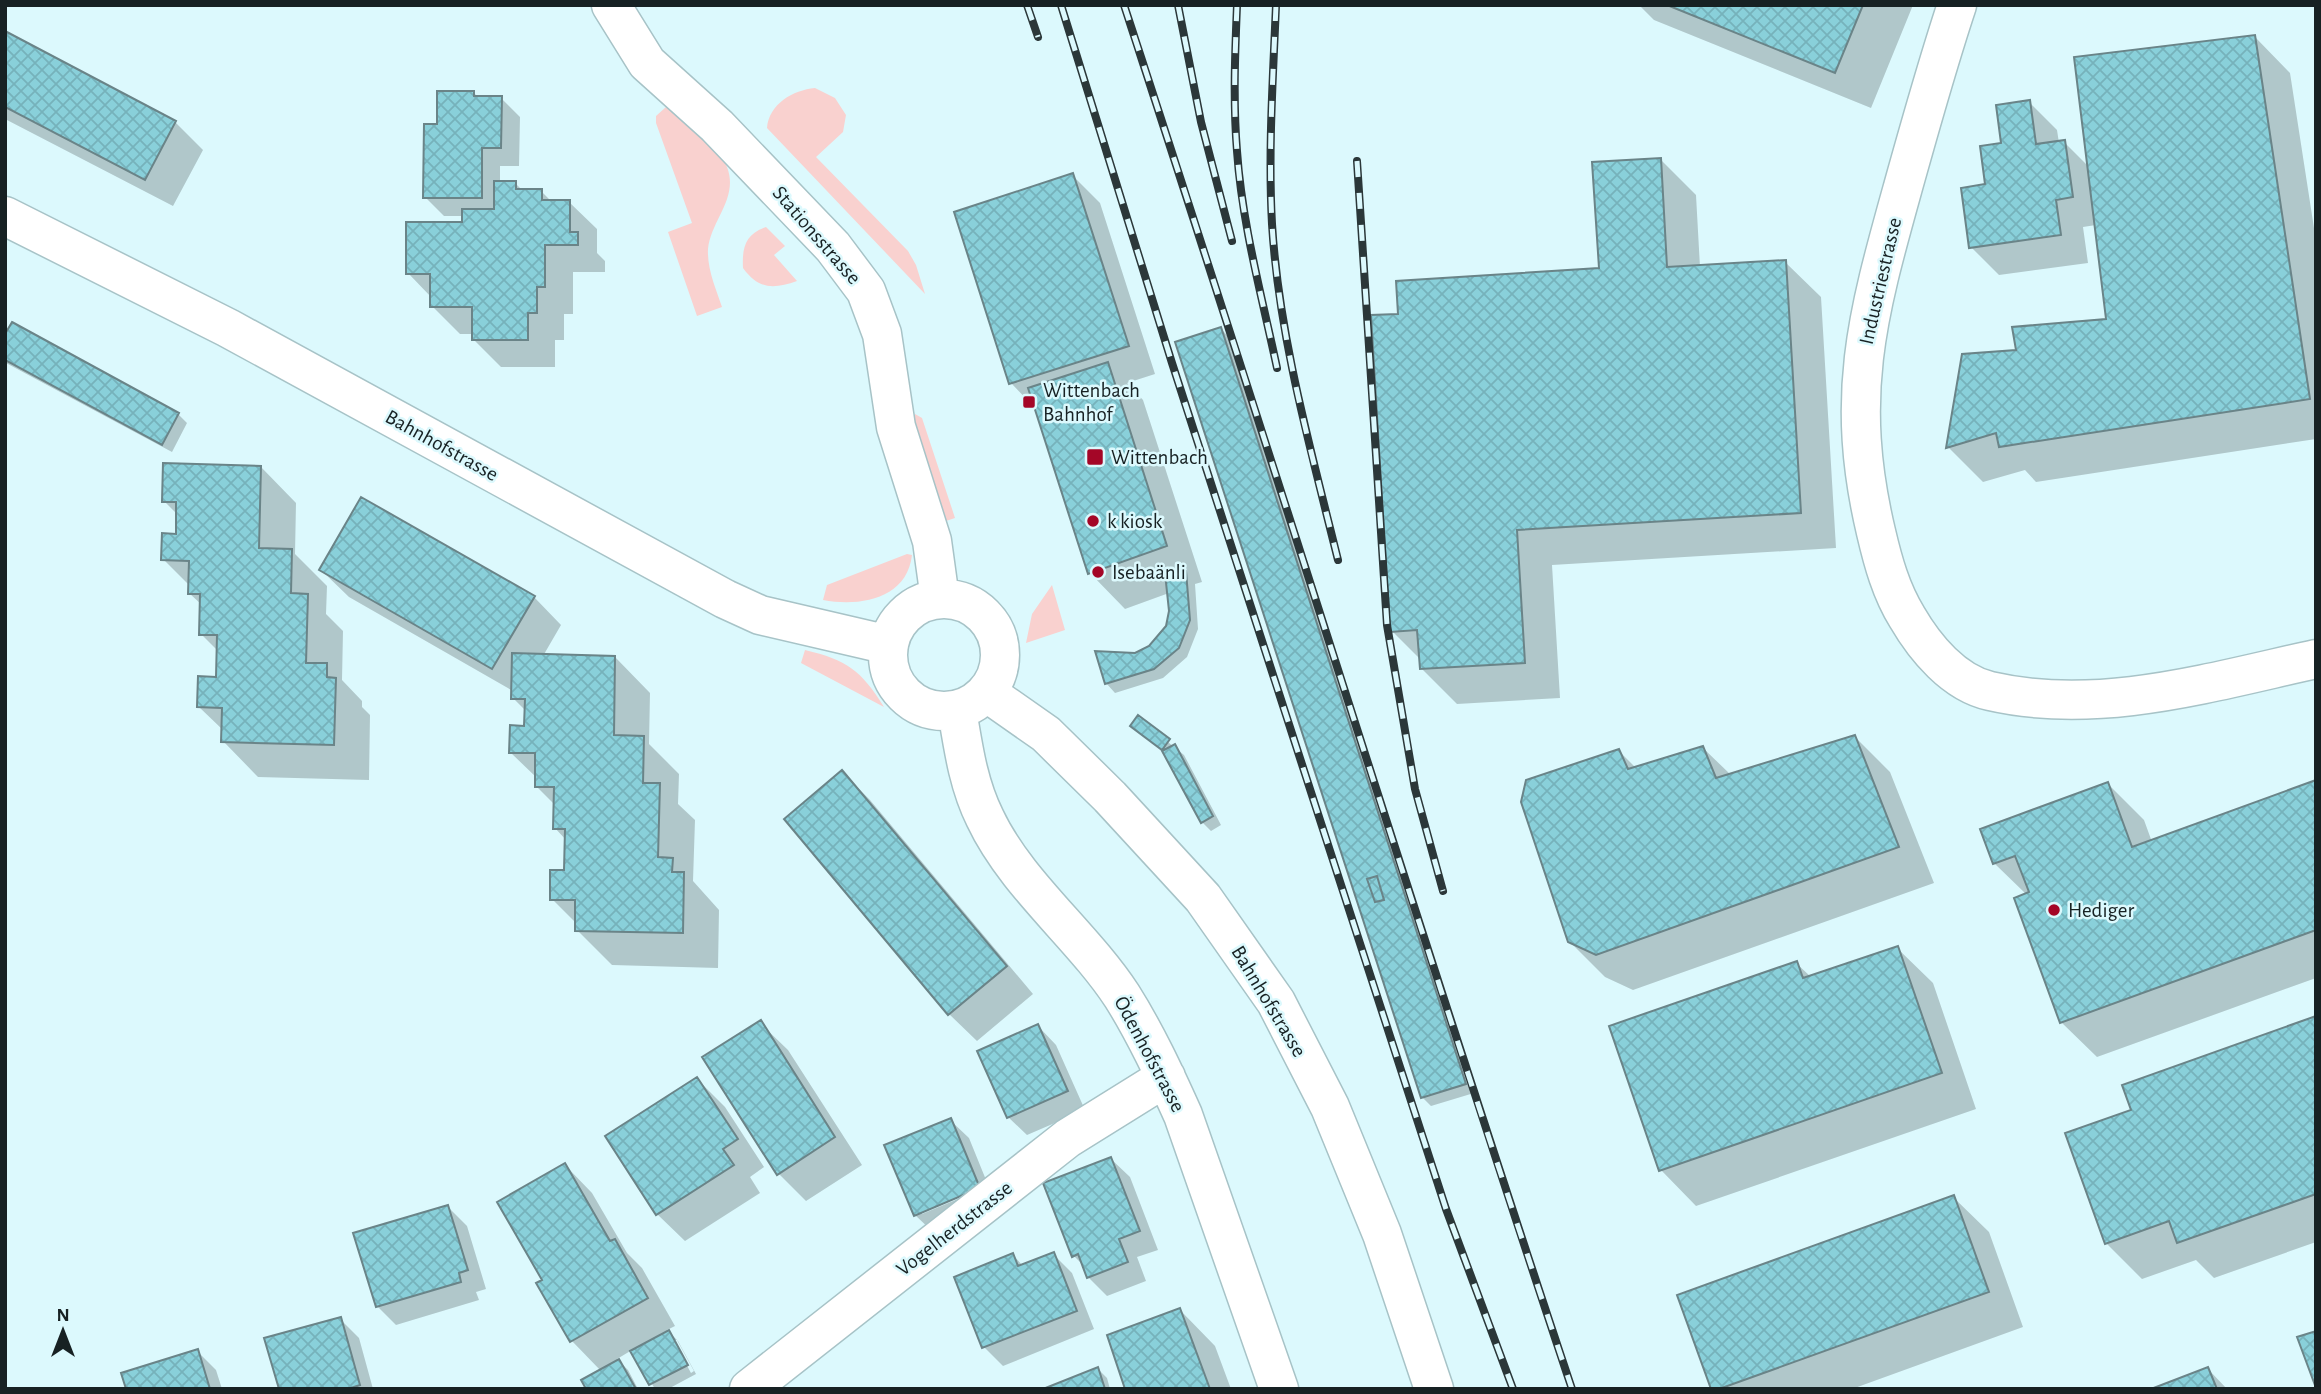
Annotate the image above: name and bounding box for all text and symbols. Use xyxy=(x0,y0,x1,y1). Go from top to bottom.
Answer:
street label: Stationsstrasse xyxy=(768,182,865,289)
street label: Industriestrasse xyxy=(1856,216,1905,347)
place label: Wittenbach Bahnhof xyxy=(1043,380,1140,425)
marker: Wittenbach Bahnhof xyxy=(1021,394,1037,410)
street label: Bahnhofstrasse xyxy=(382,406,502,485)
marker: Wittenbach xyxy=(1085,447,1105,467)
place label: Wittenbach xyxy=(1111,447,1208,468)
place label: k kiosk xyxy=(1107,511,1163,532)
marker: k kiosk xyxy=(1085,513,1101,529)
place label: Isebaänli xyxy=(1112,562,1186,583)
marker: Isebaänli xyxy=(1090,564,1106,580)
place label: Hediger xyxy=(2068,900,2134,921)
marker: Hediger xyxy=(2046,902,2062,918)
street label: Bahnhofstrasse xyxy=(1227,942,1310,1061)
street label: Ödenhofstrasse xyxy=(1110,992,1190,1116)
street label: Vogelherdstrasse xyxy=(892,1177,1016,1280)
north arrow xyxy=(28,1296,98,1366)
text: N xyxy=(56,1306,70,1325)

